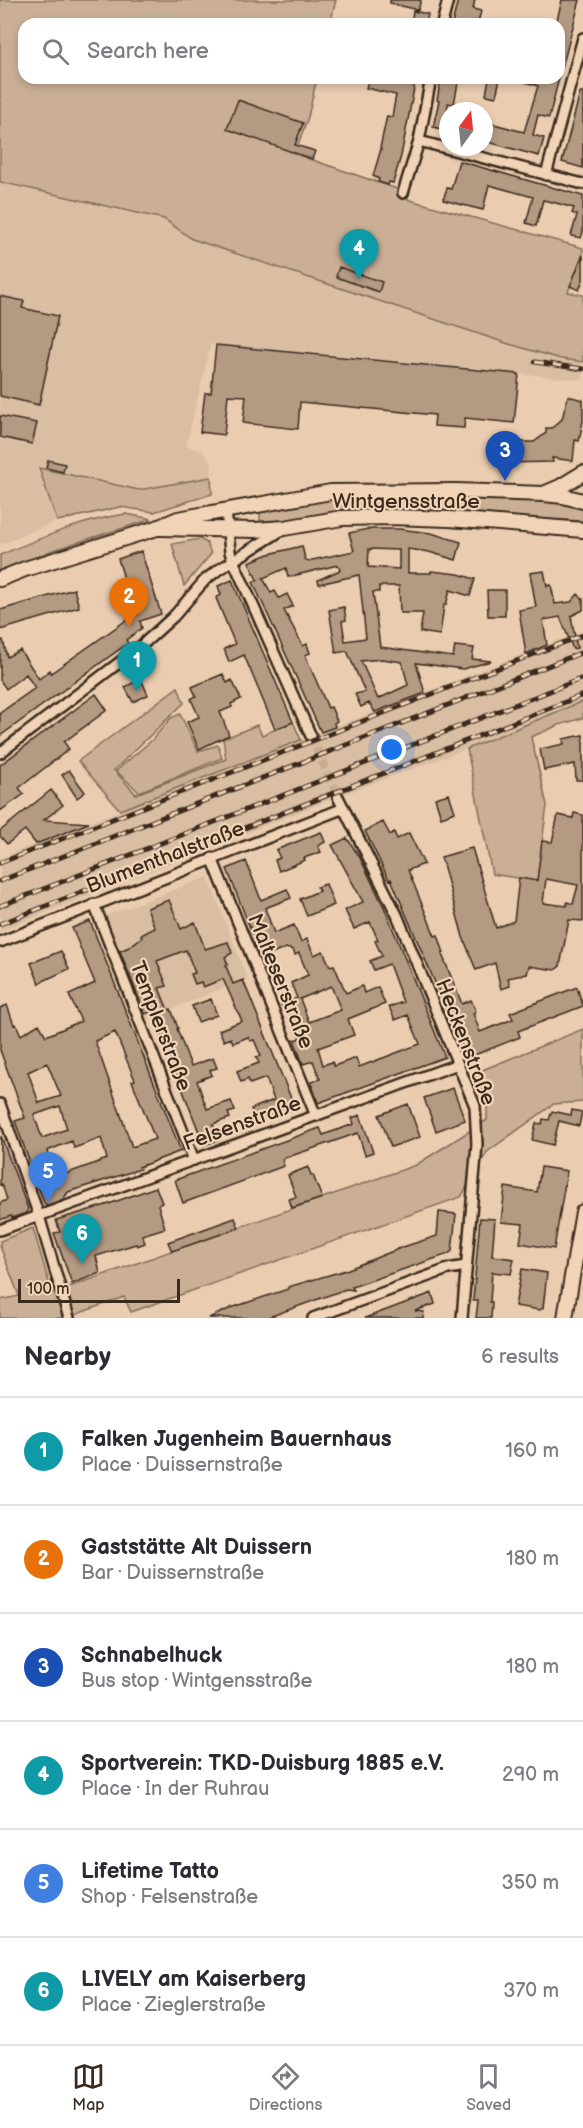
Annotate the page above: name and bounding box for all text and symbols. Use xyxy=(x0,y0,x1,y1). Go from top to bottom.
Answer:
search box xyxy=(18,18,565,84)
icon: search xyxy=(39,35,72,68)
text: Search here xyxy=(87,38,209,65)
north arrow xyxy=(439,102,493,156)
pin: 4 xyxy=(340,230,378,279)
pin: 3 xyxy=(486,432,524,481)
street label: Wintgensstraße xyxy=(332,489,480,514)
pin: 2 xyxy=(110,578,148,627)
pin: 1 xyxy=(118,642,156,691)
your location xyxy=(377,735,406,764)
street label: Blumenthalstraße xyxy=(83,816,248,899)
street label: Malteserstraße xyxy=(242,910,319,1052)
street label: Templerstraße xyxy=(124,958,197,1095)
street label: Heckenstraße xyxy=(430,975,501,1109)
street label: Felsenstraße xyxy=(180,1091,305,1156)
pin: 5 xyxy=(28,1152,68,1202)
pin: 6 xyxy=(62,1214,101,1264)
scale bar xyxy=(18,1276,180,1304)
text: 100 m xyxy=(27,1280,70,1299)
text: Nearby xyxy=(24,1342,111,1373)
text: 6 results xyxy=(481,1345,559,1369)
text: Falken Jugenheim Bauernhaus xyxy=(81,1426,392,1453)
text: 1 xyxy=(39,1439,48,1463)
text: 160 m xyxy=(505,1439,559,1463)
text: Place · Duissernstraße xyxy=(81,1453,283,1477)
text: Gaststätte Alt Duissern xyxy=(81,1534,312,1561)
text: 2 xyxy=(38,1547,49,1571)
text: 180 m xyxy=(506,1547,559,1571)
text: Bar · Duissernstraße xyxy=(81,1561,264,1585)
text: Schnabelhuck xyxy=(81,1642,222,1669)
text: 3 xyxy=(38,1655,49,1679)
text: 180 m xyxy=(506,1655,559,1679)
text: Bus stop · Wintgensstraße xyxy=(81,1669,312,1693)
text: Sportverein: TKD-Duisburg 1885 e.V. xyxy=(81,1750,444,1777)
text: 4 xyxy=(38,1763,49,1787)
text: 290 m xyxy=(502,1763,559,1787)
text: Place · In der Ruhrau xyxy=(81,1777,269,1801)
text: Lifetime Tatto xyxy=(81,1858,219,1885)
text: 5 xyxy=(38,1871,49,1895)
text: 350 m xyxy=(502,1871,559,1895)
text: Shop · Felsenstraße xyxy=(81,1885,258,1909)
text: LIVELY am Kaiserberg xyxy=(81,1966,306,1993)
text: 6 xyxy=(37,1979,50,2003)
text: 370 m xyxy=(503,1979,559,2003)
text: Place · Zieglerstraße xyxy=(81,1993,266,2017)
tab: Map xyxy=(72,2060,105,2115)
tab: Directions xyxy=(249,2060,322,2115)
tab: Saved xyxy=(466,2060,511,2115)

